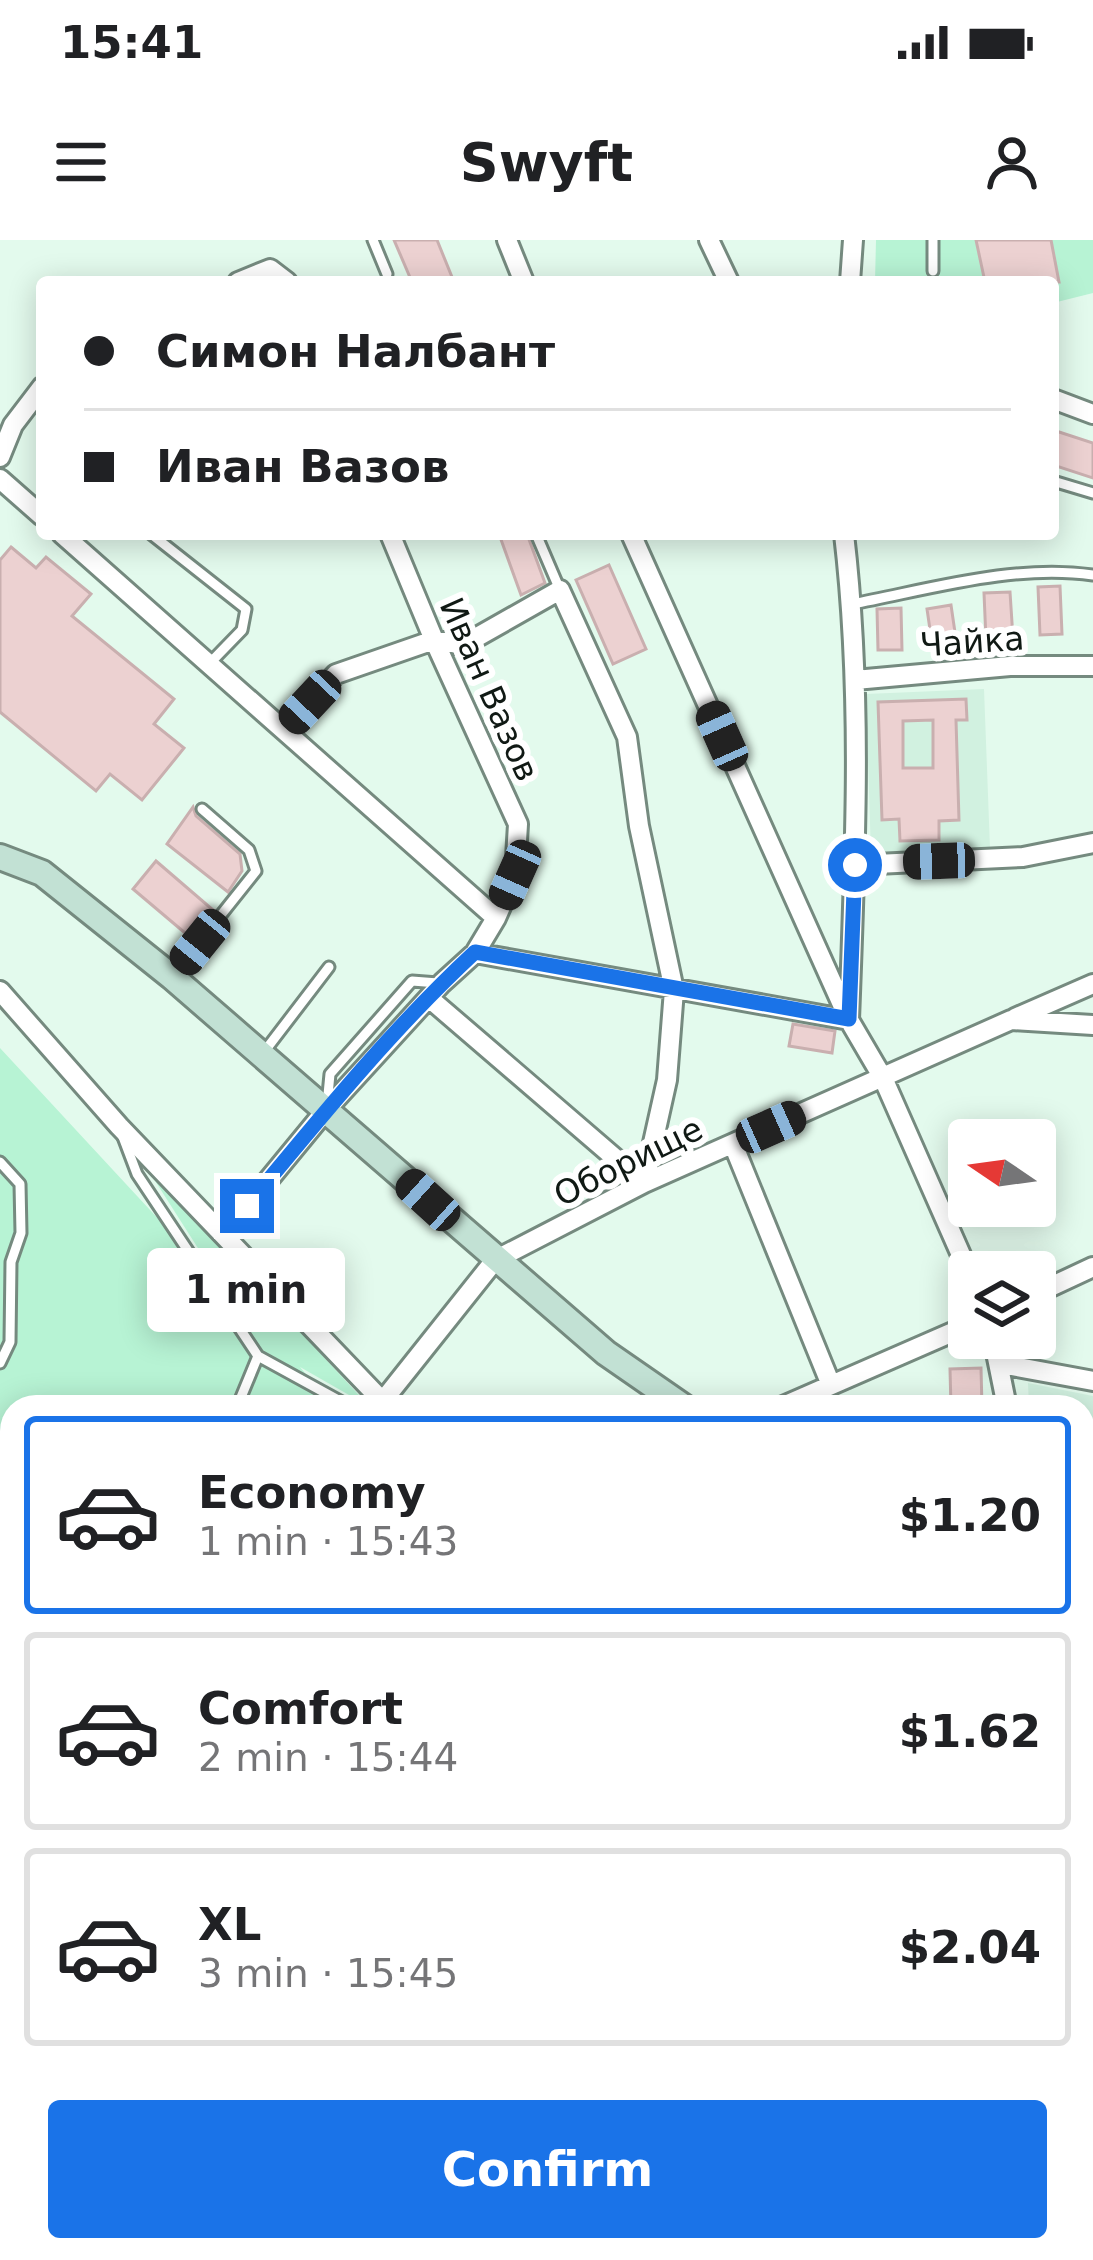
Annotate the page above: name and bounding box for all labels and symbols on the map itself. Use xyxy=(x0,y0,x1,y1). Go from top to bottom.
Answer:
street label: Иван Вазов xyxy=(432,592,547,787)
street label: Чайка xyxy=(919,618,1025,665)
car xyxy=(272,663,348,741)
car xyxy=(691,696,753,776)
car xyxy=(484,835,546,915)
route start xyxy=(828,838,882,892)
car xyxy=(902,842,976,880)
car xyxy=(163,903,237,981)
car xyxy=(731,1096,811,1158)
street label: Оборище xyxy=(548,1109,709,1214)
north arrow xyxy=(948,1119,1056,1227)
car xyxy=(389,1163,467,1237)
route end xyxy=(220,1179,274,1233)
callout: 1 min xyxy=(148,1248,346,1332)

